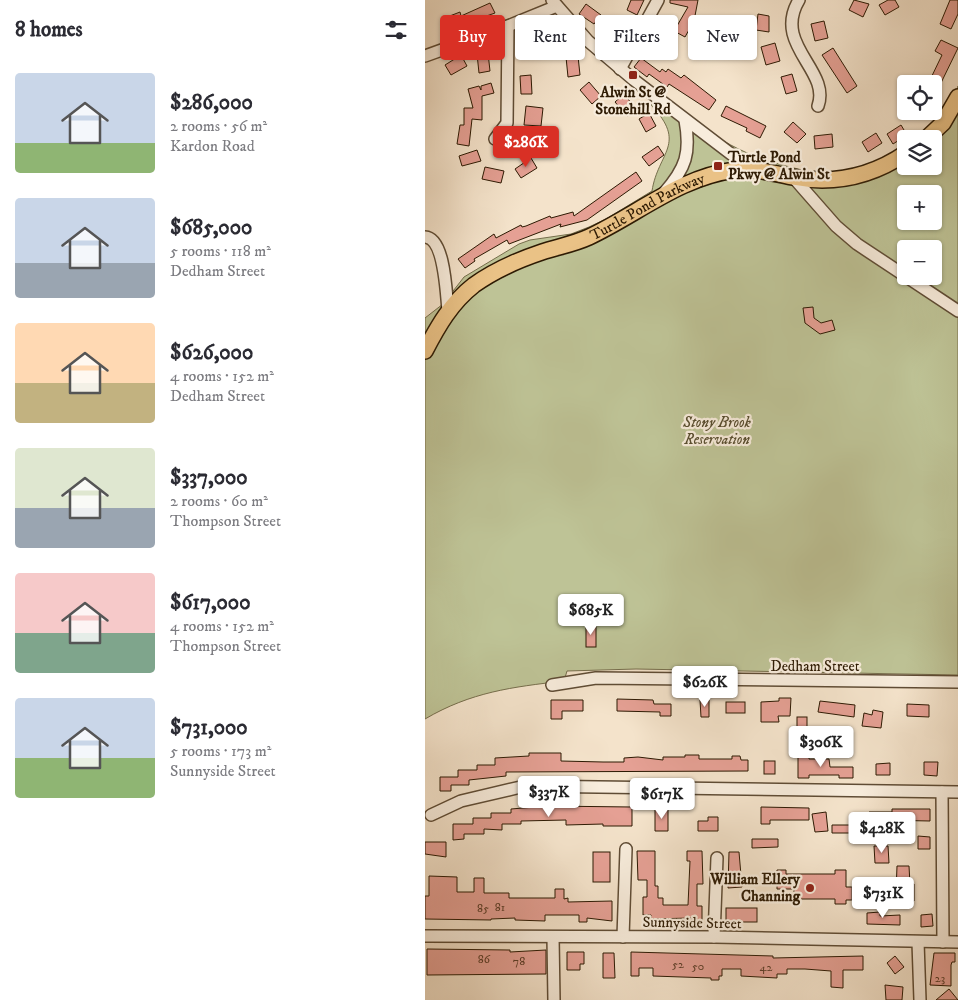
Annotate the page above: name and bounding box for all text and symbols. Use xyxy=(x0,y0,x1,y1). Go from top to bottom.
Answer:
chip: Buy xyxy=(440,15,505,60)
chip: Rent xyxy=(515,15,585,60)
chip: Filters xyxy=(595,15,678,60)
chip: New xyxy=(688,15,757,60)
icon: filters xyxy=(382,16,410,44)
text: 8 homes xyxy=(15,17,83,43)
marker: Alwin St @ Stonehill Rd xyxy=(627,69,639,81)
map controls xyxy=(897,75,942,285)
button: locate xyxy=(897,75,942,120)
place label: Alwin St @ Stonehill Rd xyxy=(595,83,671,119)
text: $286,000 xyxy=(170,90,253,116)
icon: home xyxy=(55,93,115,153)
text: 2 rooms · 56 m² xyxy=(170,116,267,136)
pin: $286K xyxy=(491,126,561,168)
button: layers xyxy=(897,130,942,175)
text: $286K xyxy=(504,132,548,152)
text: Kardon Road xyxy=(170,136,255,156)
place label: Turtle Pond Pkwy @ Alwin St xyxy=(727,148,830,184)
marker: Turtle Pond Pkwy @ Alwin St xyxy=(712,160,724,172)
street label: Turtle Pond Parkway xyxy=(587,168,708,245)
button: + xyxy=(897,185,942,230)
text: $685,000 xyxy=(170,215,252,241)
icon: home xyxy=(55,218,115,278)
button: − xyxy=(897,240,942,285)
text: 5 rooms · 118 m² xyxy=(170,241,271,261)
text: Dedham Street xyxy=(170,261,265,281)
text: $626,000 xyxy=(170,340,253,366)
icon: home xyxy=(55,343,115,403)
text: 4 rooms · 152 m² xyxy=(170,366,274,386)
text: Dedham Street xyxy=(170,386,265,406)
park label: Stony Brook Reservation xyxy=(682,413,752,449)
text: $337,000 xyxy=(170,465,248,491)
icon: home xyxy=(55,468,115,528)
text: 2 rooms · 60 m² xyxy=(170,491,268,511)
text: Thompson Street xyxy=(170,511,281,531)
text: $617,000 xyxy=(170,590,250,616)
icon: home xyxy=(55,593,115,653)
pin: $685K xyxy=(556,594,626,636)
text: $685K xyxy=(569,600,613,620)
text: 4 rooms · 152 m² xyxy=(170,616,274,636)
text: Thompson Street xyxy=(170,636,281,656)
street label: Dedham Street xyxy=(770,657,860,676)
pin: $626K xyxy=(670,666,740,708)
text: $626K xyxy=(683,672,727,692)
text: $731,000 xyxy=(170,715,248,741)
icon: home xyxy=(55,718,115,778)
pin: $306K xyxy=(786,726,856,768)
text: $306K xyxy=(800,732,842,752)
text: 5 rooms · 173 m² xyxy=(170,741,271,761)
text: Sunnyside Street xyxy=(170,761,276,781)
pin: $337K xyxy=(514,776,584,818)
pin: $617K xyxy=(627,778,697,820)
text: $337K xyxy=(529,782,569,802)
text: $617K xyxy=(641,784,683,804)
pin: $428K xyxy=(847,812,917,854)
text: $428K xyxy=(859,818,905,838)
place label: William Ellery Channing xyxy=(709,870,801,906)
pin: $731K xyxy=(848,876,918,919)
marker: William Ellery Channing xyxy=(804,882,816,894)
text: $731K xyxy=(863,883,903,903)
house number: 81 xyxy=(495,900,505,915)
house number: 85 xyxy=(477,901,489,916)
street label: Sunnyside Street xyxy=(642,913,742,933)
house number: 86 xyxy=(478,952,491,967)
house number: 78 xyxy=(513,954,525,969)
house number: 52 xyxy=(672,957,684,972)
house number: 50 xyxy=(692,959,704,974)
house number: 42 xyxy=(760,960,773,975)
house number: 23 xyxy=(935,971,945,986)

